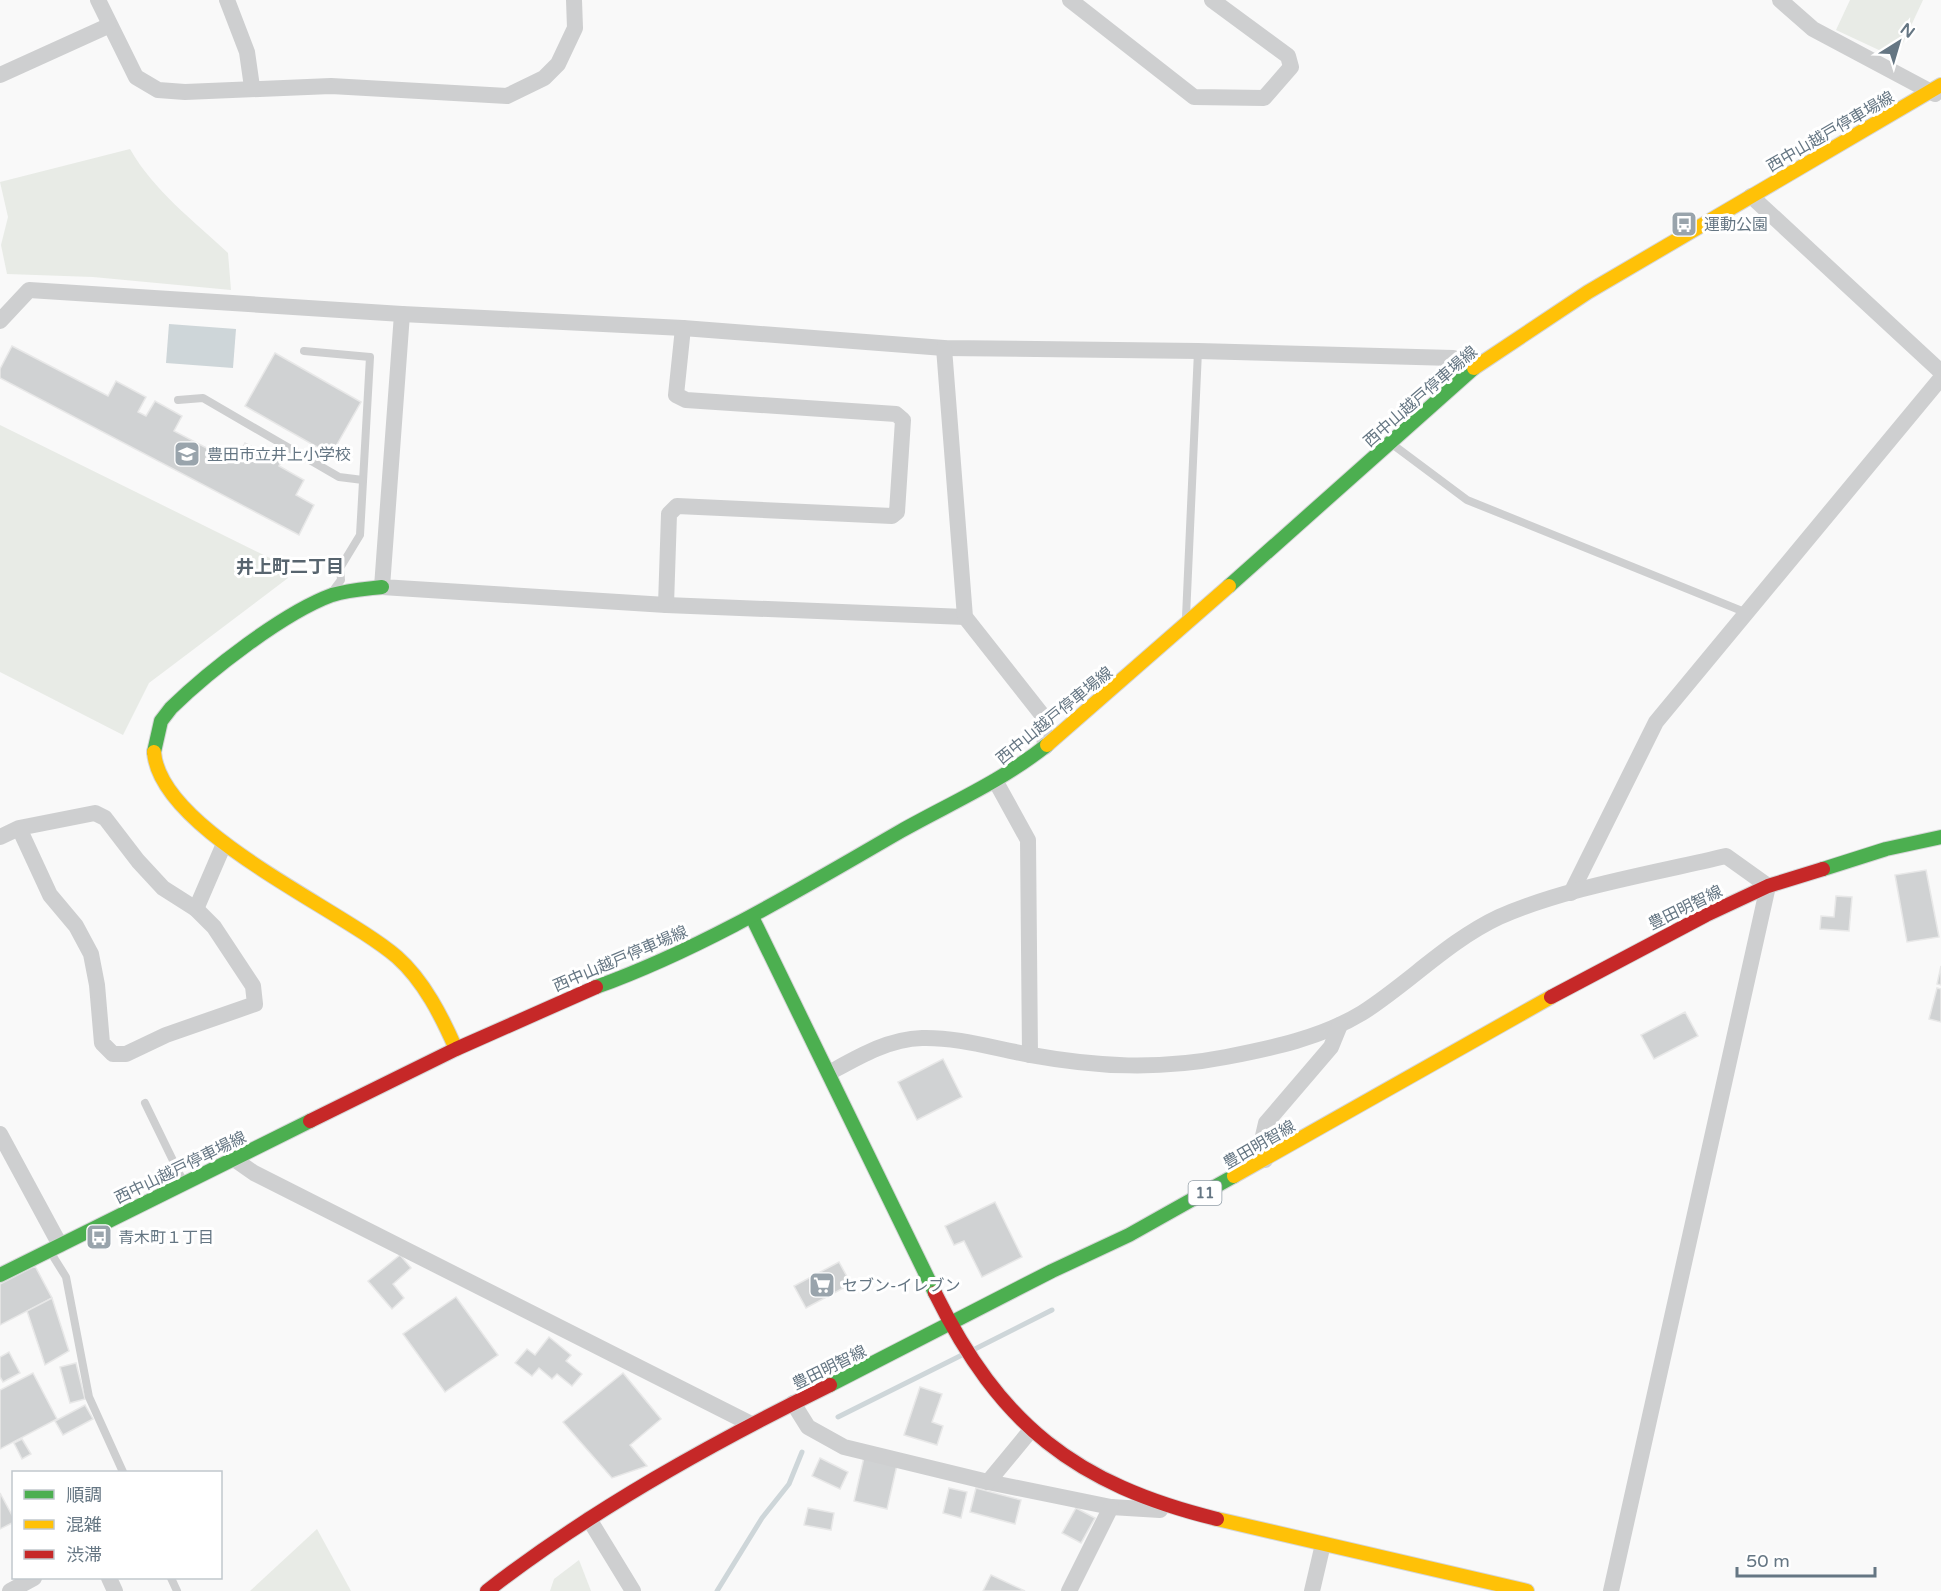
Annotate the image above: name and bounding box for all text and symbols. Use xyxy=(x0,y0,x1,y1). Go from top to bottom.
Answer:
north arrow xyxy=(1869,12,1929,72)
text: N xyxy=(1896,19,1919,43)
street label: 西中山越戸停車場線 xyxy=(1763,87,1898,177)
bus stop icon: 運動公園 xyxy=(1669,209,1699,239)
place label: 運動公園 xyxy=(1704,215,1768,235)
street label: 西中山越戸停車場線 xyxy=(1360,342,1482,452)
school or university icon: 豊田市立井上小学校 xyxy=(172,439,202,469)
place label: 豊田市立井上小学校 xyxy=(207,445,351,465)
district label: 井上町二丁目 xyxy=(236,556,344,578)
street label: 西中山越戸停車場線 xyxy=(992,663,1117,769)
street label: 豊田明智線 xyxy=(1645,881,1726,934)
street label: 西中山越戸停車場線 xyxy=(550,922,691,996)
street label: 豊田明智線 xyxy=(1220,1116,1299,1174)
street label: 西中山越戸停車場線 xyxy=(111,1127,250,1208)
road number: 11 xyxy=(1188,1181,1222,1205)
bus stop icon: 青木町１丁目 xyxy=(84,1222,114,1252)
place label: 青木町１丁目 xyxy=(118,1228,214,1248)
supermarket icon: セブン-イレブン xyxy=(807,1270,837,1300)
place label: セブン-イレブン xyxy=(842,1276,961,1296)
street label: 豊田明智線 xyxy=(789,1341,870,1394)
legend xyxy=(12,1471,222,1579)
text: 順調 xyxy=(66,1484,102,1506)
text: 混雑 xyxy=(66,1514,102,1536)
scale bar xyxy=(1737,1540,1875,1578)
text: 渋滞 xyxy=(66,1544,102,1566)
text: 50 m xyxy=(1746,1550,1790,1572)

